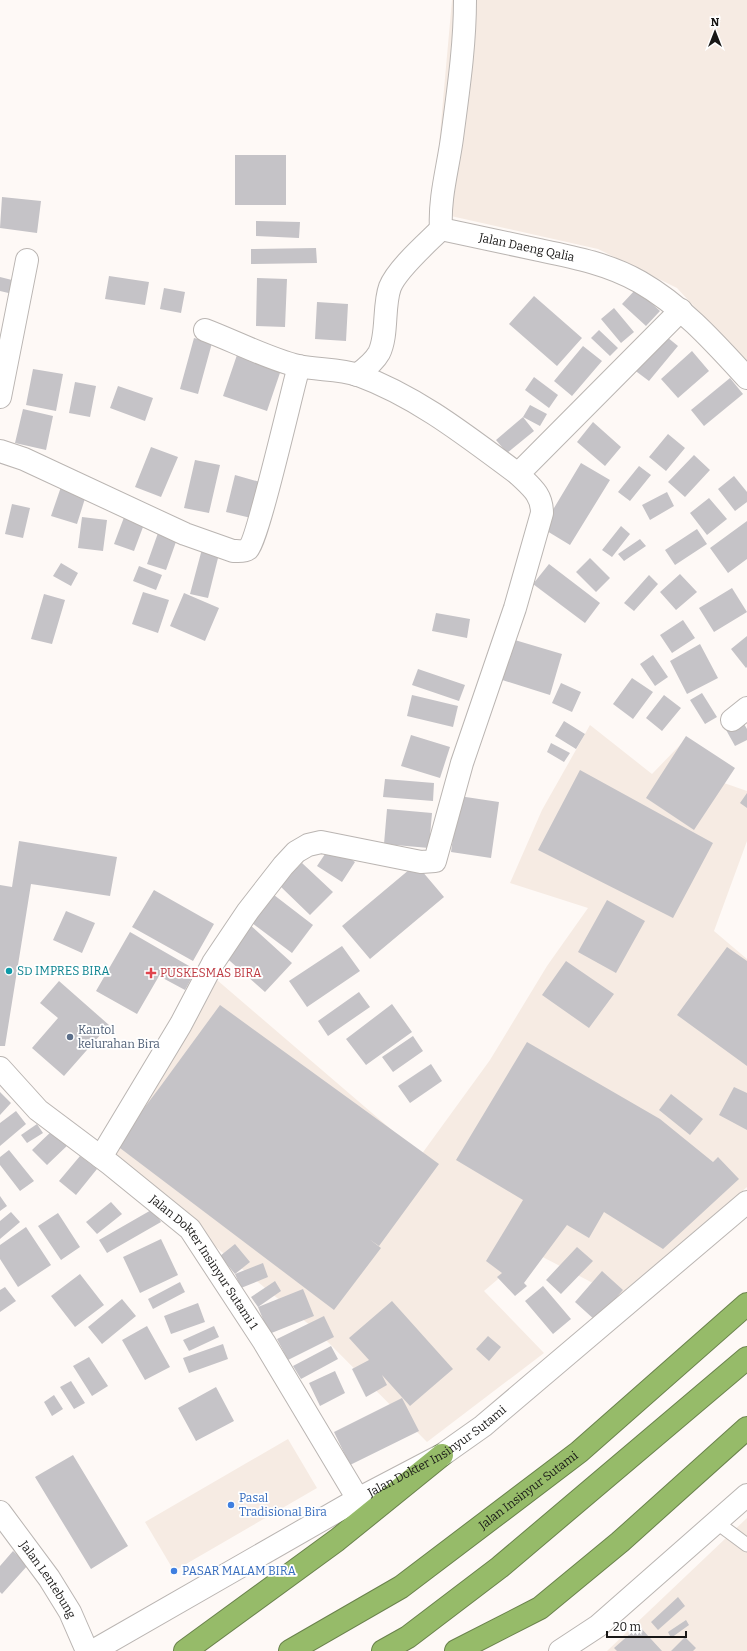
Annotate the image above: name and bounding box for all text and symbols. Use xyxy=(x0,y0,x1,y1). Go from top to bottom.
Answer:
north arrow xyxy=(695,12,735,52)
text: N xyxy=(711,16,720,29)
street label: Jalan Daeng Qalia xyxy=(477,230,576,265)
place label: SD IMPRES BIRA xyxy=(17,964,110,978)
marker: SD IMPRES BIRA xyxy=(4,966,14,976)
place label: PUSKESMAS BIRA xyxy=(160,966,262,980)
marker: PUSKESMAS BIRA xyxy=(145,967,157,979)
place label: Kantol kelurahan Bira xyxy=(78,1023,160,1051)
marker: Kantol kelurahan Bira xyxy=(65,1032,75,1042)
street label: Jalan Dokter Insinyur Sutami 1 xyxy=(146,1191,261,1332)
street label: Jalan Dokter Insinyur Sutami xyxy=(364,1402,509,1500)
street label: Jalan Insinyur Sutami xyxy=(475,1448,581,1533)
place label: Pasal Tradisional Bira xyxy=(239,1491,327,1519)
marker: Pasal Tradisional Bira xyxy=(226,1500,236,1510)
street label: Jalan Lentebung xyxy=(16,1537,79,1621)
place label: PASAR MALAM BIRA xyxy=(182,1564,296,1578)
marker: PASAR MALAM BIRA xyxy=(169,1566,179,1576)
scale bar xyxy=(607,1613,686,1639)
text: 20 m xyxy=(613,1620,642,1634)

